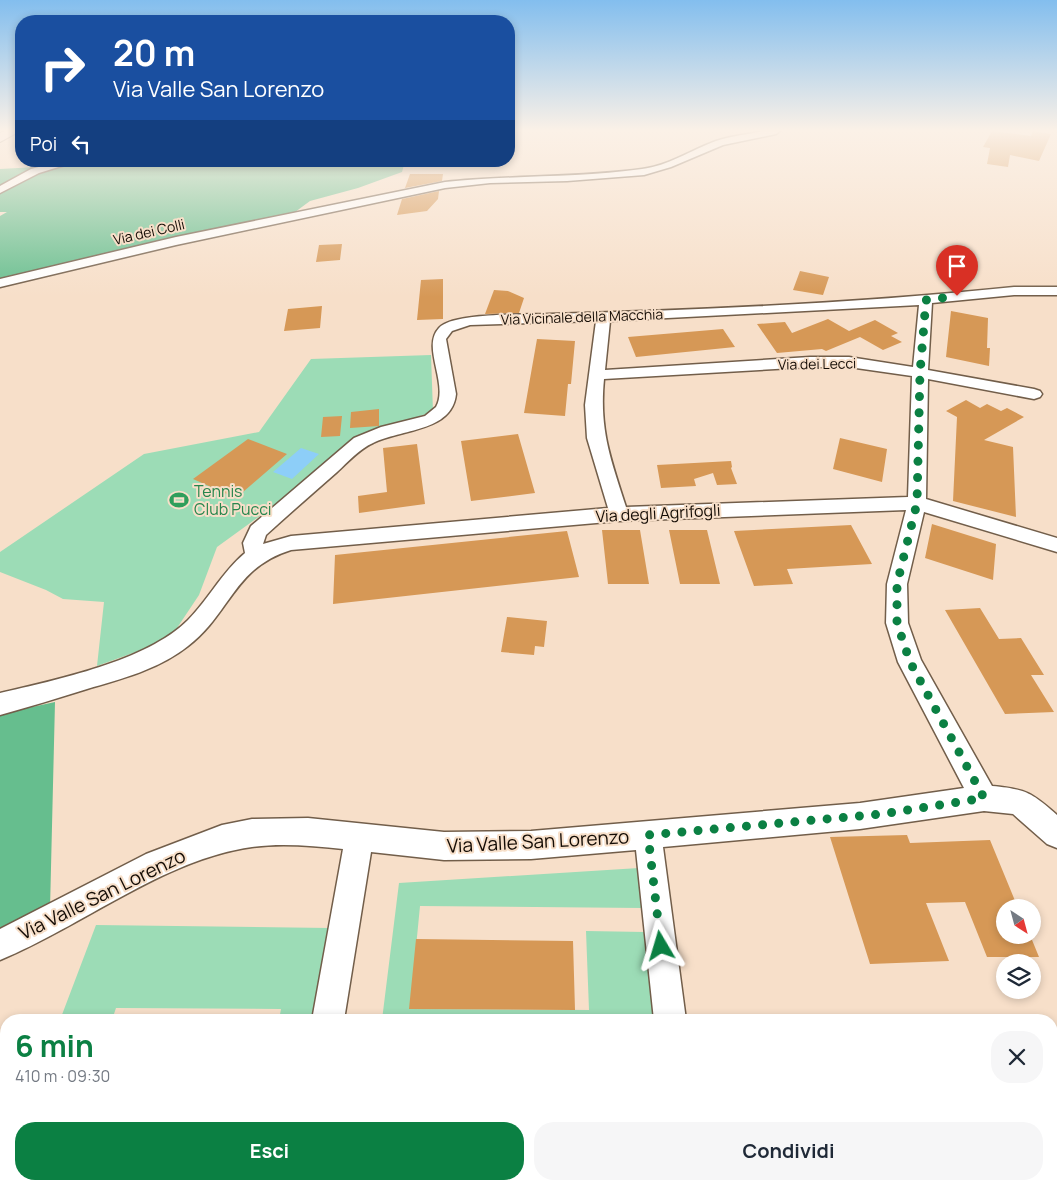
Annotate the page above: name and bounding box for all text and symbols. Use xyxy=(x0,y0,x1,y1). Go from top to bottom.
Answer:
text: 20 m xyxy=(113,29,195,77)
icon: right xyxy=(30,35,95,100)
text: Via Valle San Lorenzo xyxy=(113,74,324,104)
icon: left xyxy=(67,130,95,158)
text: Poi xyxy=(30,131,57,157)
street label: Via dei Colli xyxy=(111,214,186,249)
pin xyxy=(936,245,978,296)
icon: arrive xyxy=(943,252,971,280)
street label: Via Vicinale della Macchia xyxy=(500,304,663,329)
street label: Via dei Lecci xyxy=(778,353,856,374)
place label: Tennis Club Pucci xyxy=(194,480,272,520)
sports icon: Tennis Club Pucci xyxy=(168,489,190,511)
street label: Via degli Agrifogli xyxy=(595,499,721,527)
street label: Via Valle San Lorenzo xyxy=(446,823,630,859)
street label: Via Valle San Lorenzo xyxy=(14,842,190,946)
north arrow xyxy=(996,899,1041,944)
map controls xyxy=(996,899,1041,999)
position arrow xyxy=(634,919,686,971)
button: layers xyxy=(996,954,1041,999)
text: 6 min xyxy=(15,1025,94,1066)
button: close xyxy=(991,1031,1043,1083)
text: 410 m · 09:30 xyxy=(15,1065,110,1087)
button: Esci xyxy=(15,1122,524,1180)
button: Condividi xyxy=(534,1122,1043,1180)

